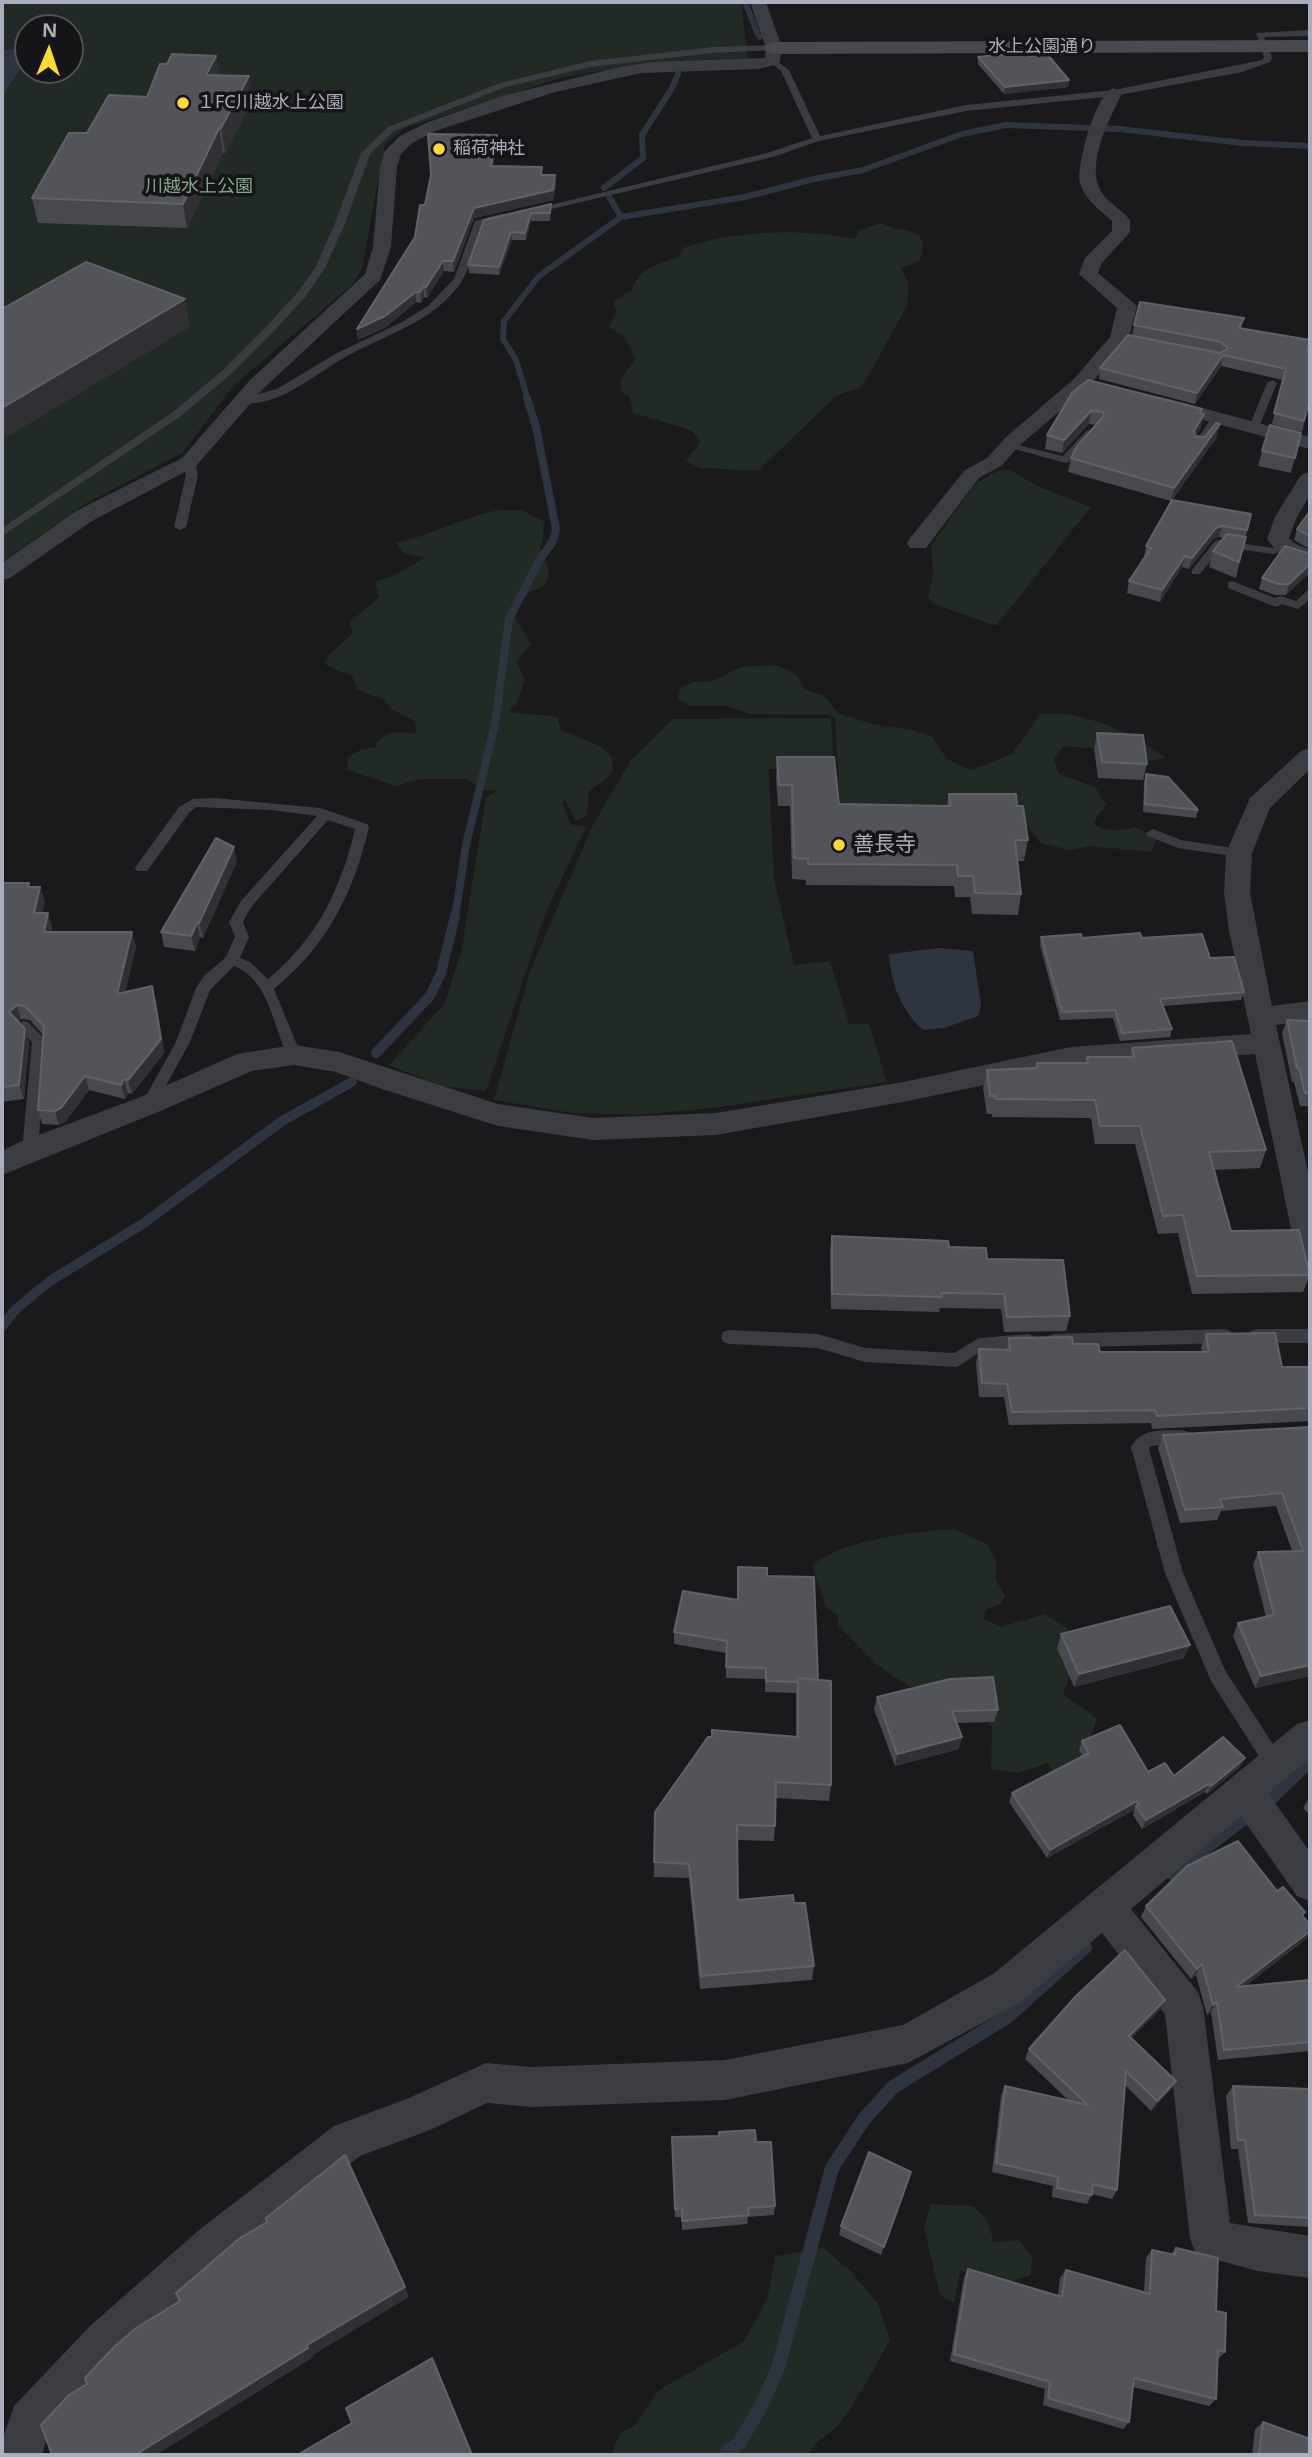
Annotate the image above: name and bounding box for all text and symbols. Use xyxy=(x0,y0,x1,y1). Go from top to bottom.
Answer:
north arrow xyxy=(14,14,84,84)
text: N xyxy=(41,17,58,43)
street label: 水上公園通り xyxy=(988,36,1096,58)
place label: １FC川越水上公園 xyxy=(197,92,344,114)
marker: １FC川越水上公園 xyxy=(175,95,191,111)
place label: 稲荷神社 xyxy=(453,138,525,160)
marker: 稲荷神社 xyxy=(431,141,447,157)
park label: 川越水上公園 xyxy=(145,176,253,198)
place label: 善長寺 xyxy=(853,832,916,858)
marker: 善長寺 xyxy=(831,837,847,853)

